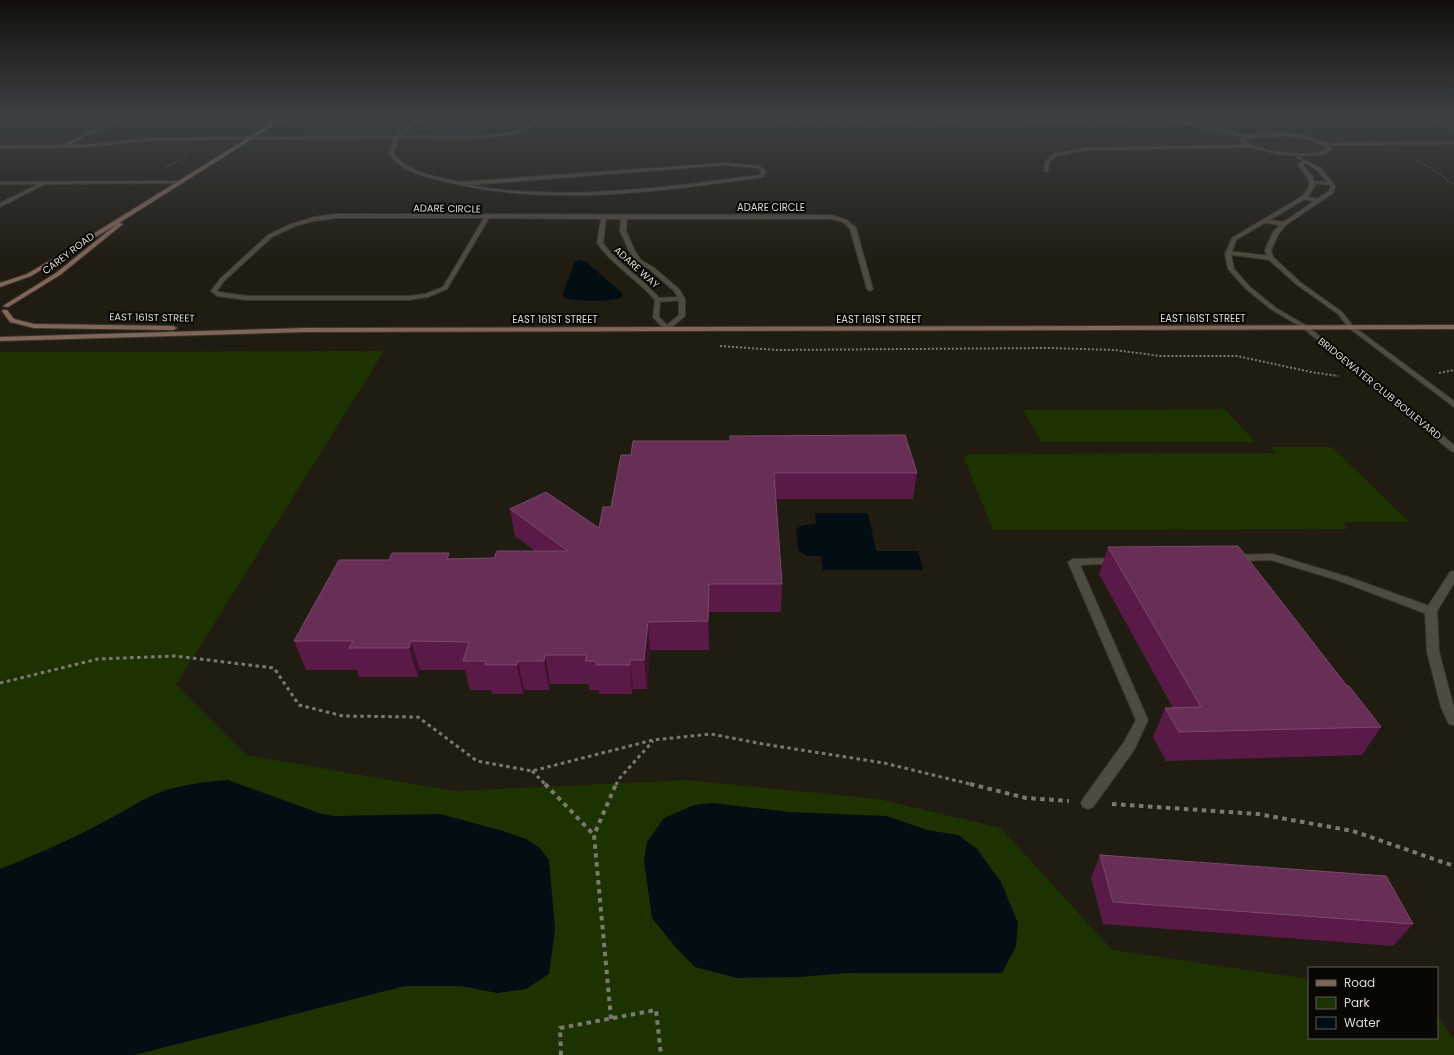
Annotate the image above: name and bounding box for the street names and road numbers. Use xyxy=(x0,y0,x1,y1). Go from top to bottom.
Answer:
street label: ADARE CIRCLE xyxy=(413,200,481,217)
street label: ADARE CIRCLE xyxy=(737,200,805,215)
street label: CAREY ROAD xyxy=(39,229,98,278)
street label: ADARE WAY xyxy=(611,243,663,292)
street label: EAST 161ST STREET xyxy=(109,309,195,326)
street label: EAST 161ST STREET xyxy=(1160,311,1246,326)
street label: EAST 161ST STREET xyxy=(512,312,598,327)
street label: EAST 161ST STREET xyxy=(836,312,922,327)
street label: BRIDGEWATER CLUB BOULEVARD xyxy=(1315,334,1445,443)

